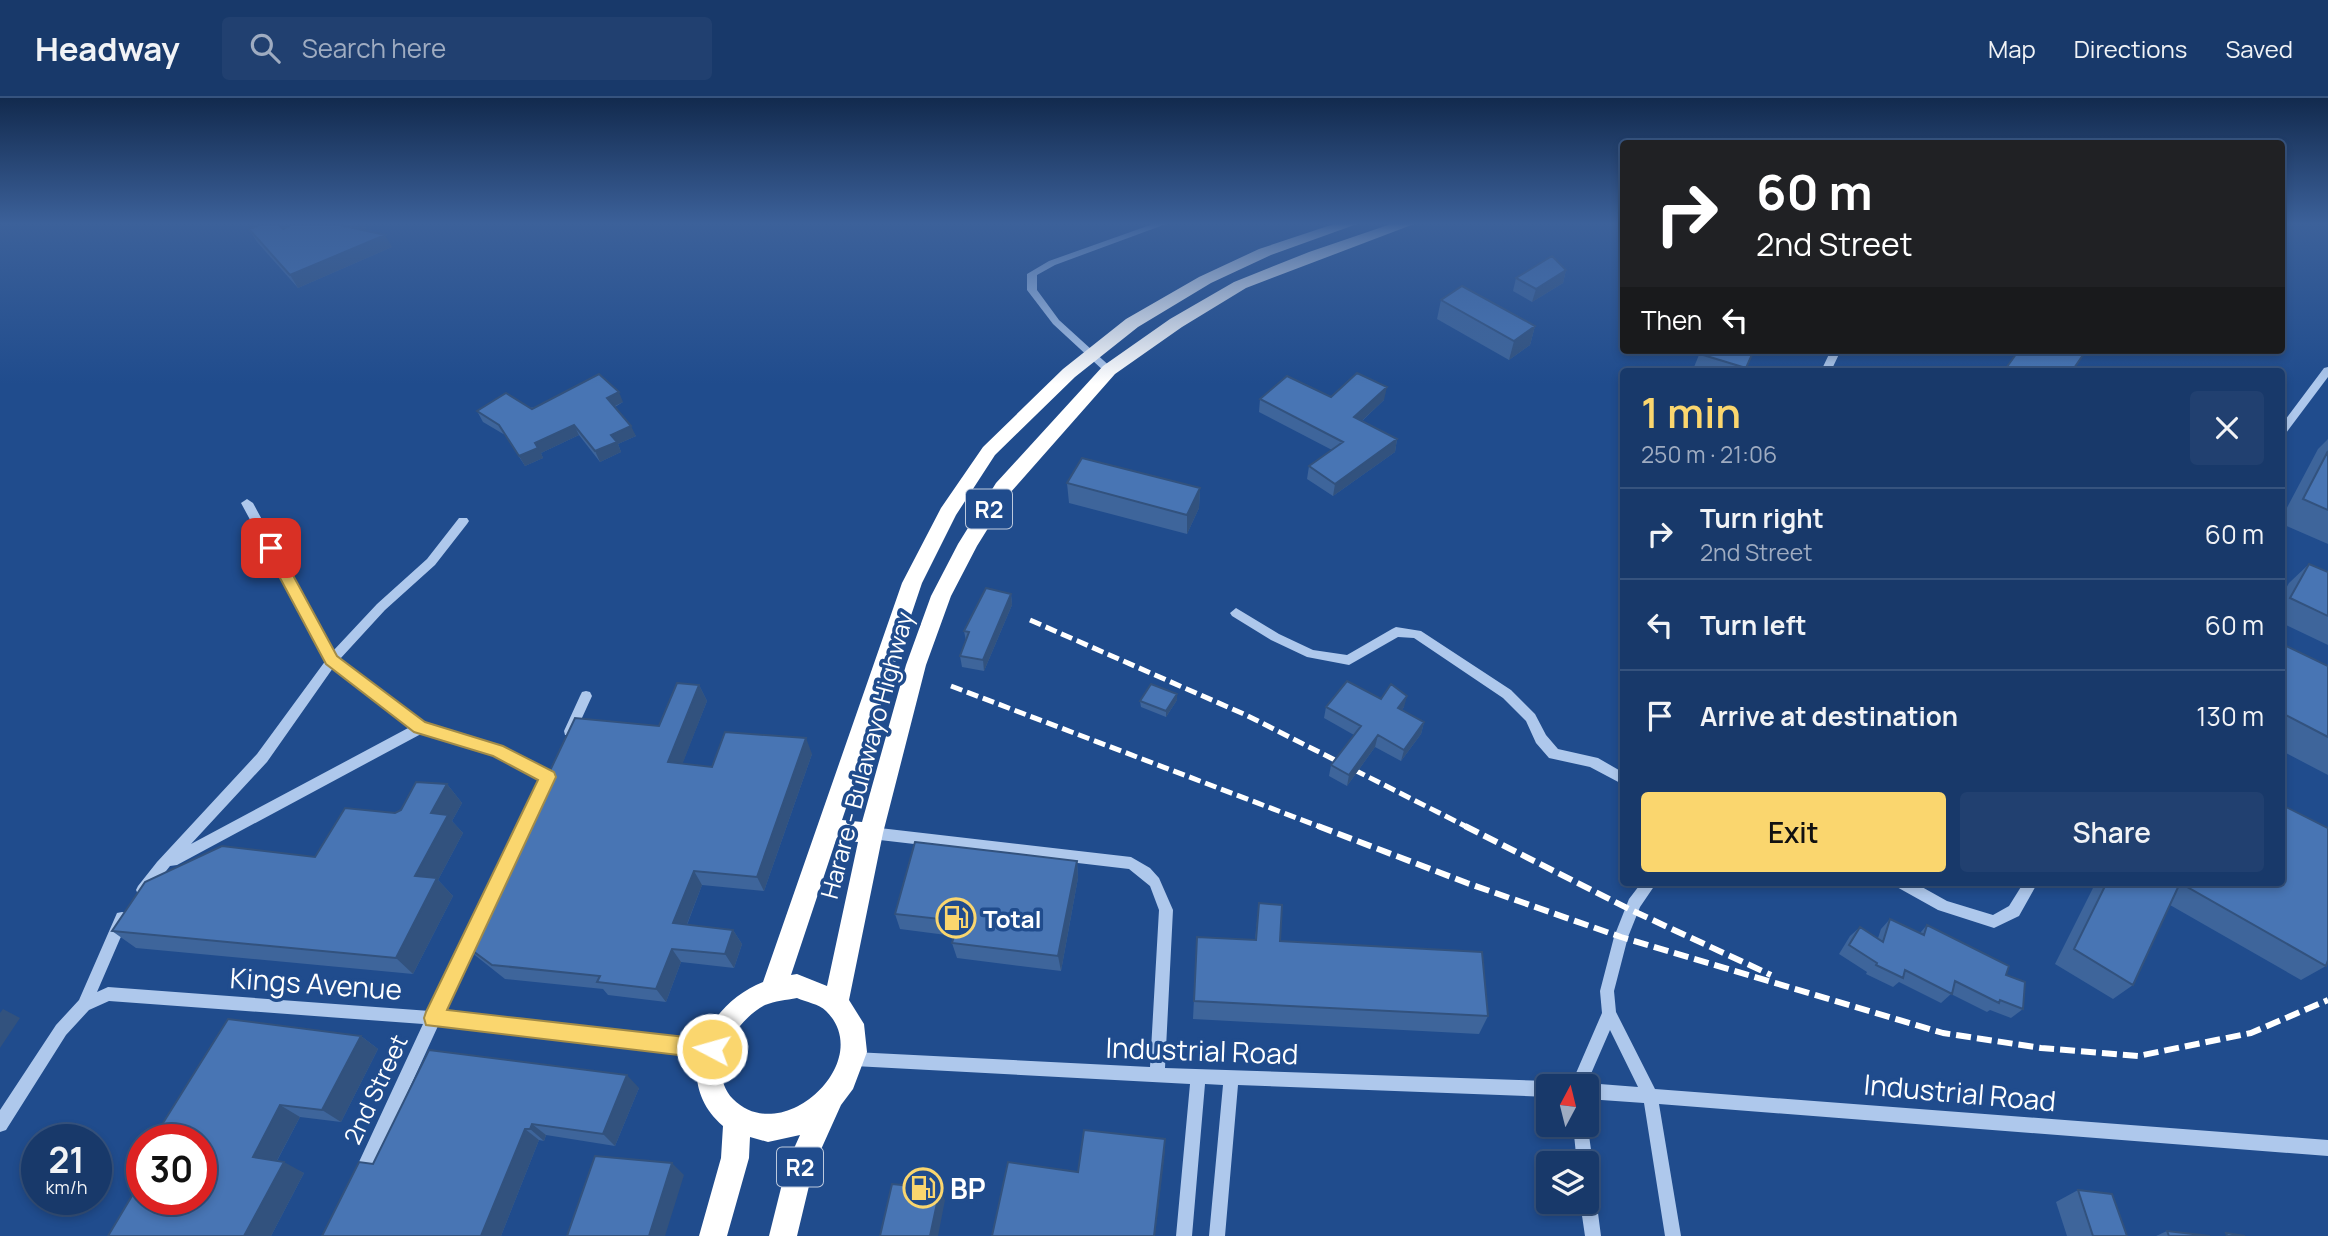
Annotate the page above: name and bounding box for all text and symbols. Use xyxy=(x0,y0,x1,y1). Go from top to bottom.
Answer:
search box xyxy=(222,17,712,80)
text: Headway xyxy=(35,26,180,71)
icon: search xyxy=(246,29,284,67)
text: Search here xyxy=(302,30,446,66)
text: Map xyxy=(1988,32,2036,65)
text: Directions xyxy=(2074,32,2187,65)
text: Saved xyxy=(2225,32,2293,65)
text: 60 m xyxy=(1756,158,1873,225)
icon: right xyxy=(1641,168,1732,259)
text: 2nd Street xyxy=(1756,222,1913,266)
icon: left xyxy=(1716,301,1754,339)
text: Then xyxy=(1641,302,1702,338)
text: 1 min xyxy=(1641,383,1741,441)
button: close xyxy=(2190,391,2264,465)
text: 250 m · 21:06 xyxy=(1641,438,1777,470)
road number: R2 xyxy=(966,490,1012,528)
text: Turn right xyxy=(1700,500,1824,536)
icon: right xyxy=(1641,515,1679,553)
text: 60 m xyxy=(2205,516,2264,552)
pin xyxy=(241,518,301,578)
icon: arrive xyxy=(252,529,290,567)
text: 2nd Street xyxy=(1700,536,1812,568)
icon: left xyxy=(1641,606,1679,644)
text: Turn left xyxy=(1700,607,1807,643)
text: 60 m xyxy=(2205,607,2264,643)
street label: Harare - Bulawayo Highway xyxy=(812,608,920,902)
icon: arrive xyxy=(1641,697,1679,735)
text: Arrive at destination xyxy=(1700,698,1958,734)
text: 130 m xyxy=(2196,698,2264,734)
button: Exit xyxy=(1641,792,1946,872)
button: Share xyxy=(1960,792,2264,872)
fuel station icon: Total xyxy=(935,897,977,939)
place label: Total xyxy=(983,902,1041,935)
street label: Kings Avenue xyxy=(229,958,403,1008)
position arrow xyxy=(675,1012,749,1086)
street label: Industrial Road xyxy=(1105,1028,1299,1072)
street label: 2nd Street xyxy=(335,1029,415,1149)
street label: Industrial Road xyxy=(1862,1065,2058,1119)
north arrow xyxy=(1536,1074,1600,1138)
map controls xyxy=(1536,1074,1599,1214)
speed limit sign: 30 xyxy=(126,1124,217,1215)
text: 21 xyxy=(48,1136,85,1184)
road number: R2 xyxy=(777,1148,823,1186)
button: layers xyxy=(1536,1151,1599,1214)
fuel station icon: BP xyxy=(902,1167,944,1209)
place label: BP xyxy=(950,1169,986,1207)
text: km/h xyxy=(46,1175,87,1199)

